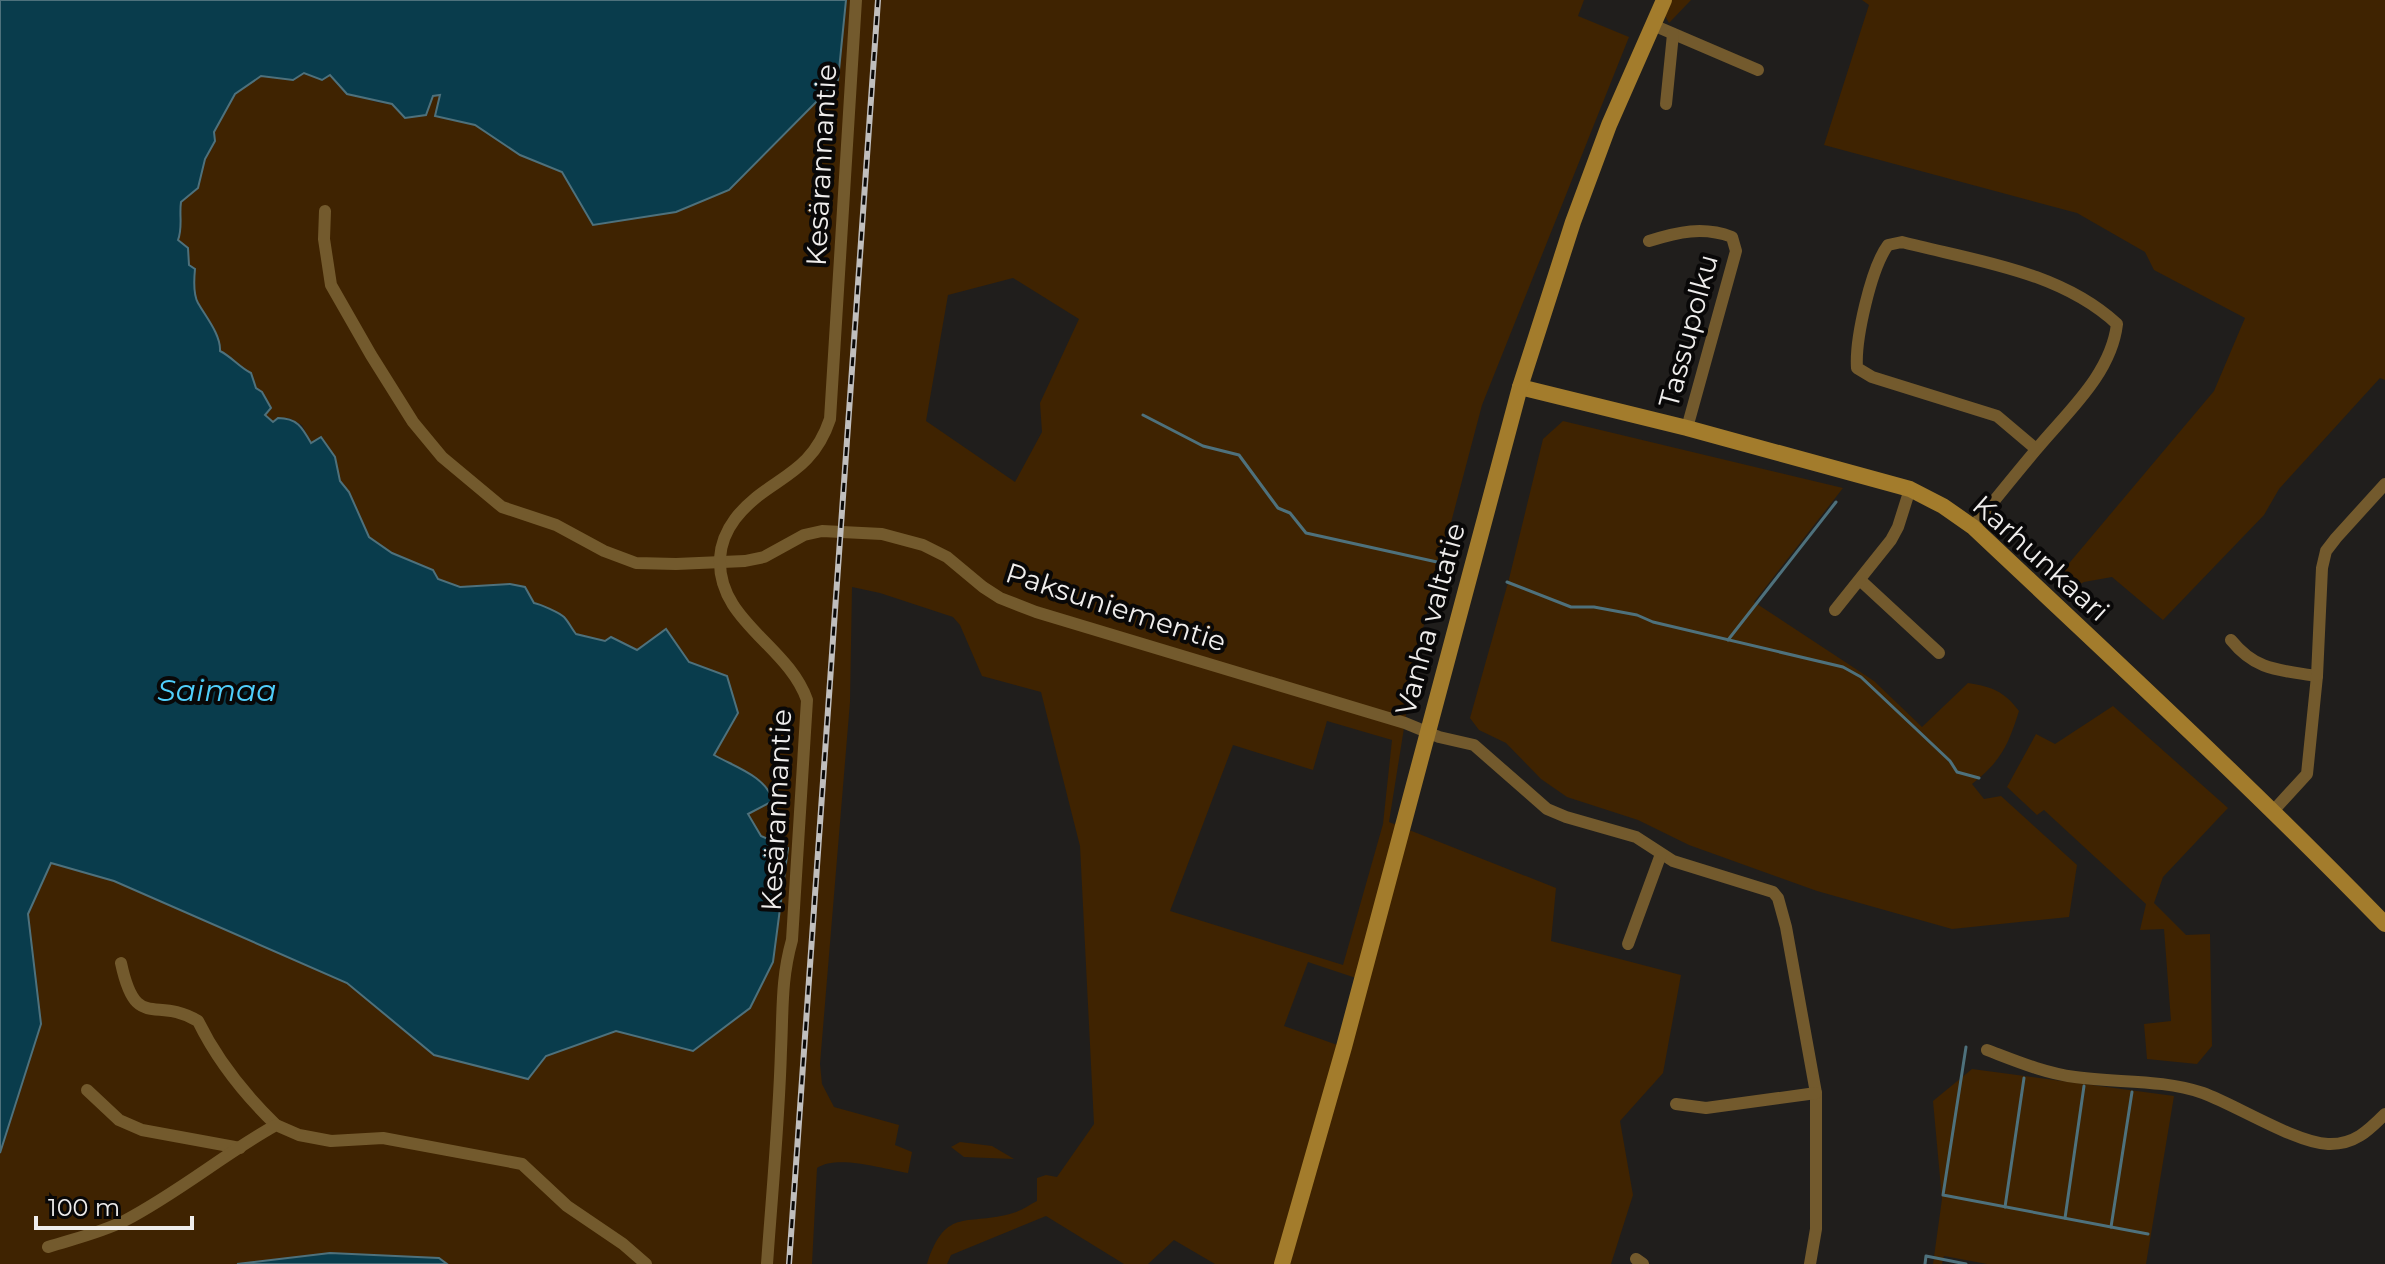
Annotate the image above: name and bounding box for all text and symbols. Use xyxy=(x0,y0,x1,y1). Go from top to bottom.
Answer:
street label: Kesärannantie xyxy=(799,63,843,267)
street label: Tassupolku xyxy=(1651,251,1725,411)
street label: Karhunkaari xyxy=(1966,488,2116,628)
street label: Vanha valtatie xyxy=(1388,519,1472,719)
street label: Paksuniementie xyxy=(1002,555,1230,659)
water label: Saimaa xyxy=(157,672,277,709)
street label: Kesärannantie xyxy=(754,708,798,912)
scale bar xyxy=(36,1180,192,1230)
text: 100 m xyxy=(48,1193,120,1222)

